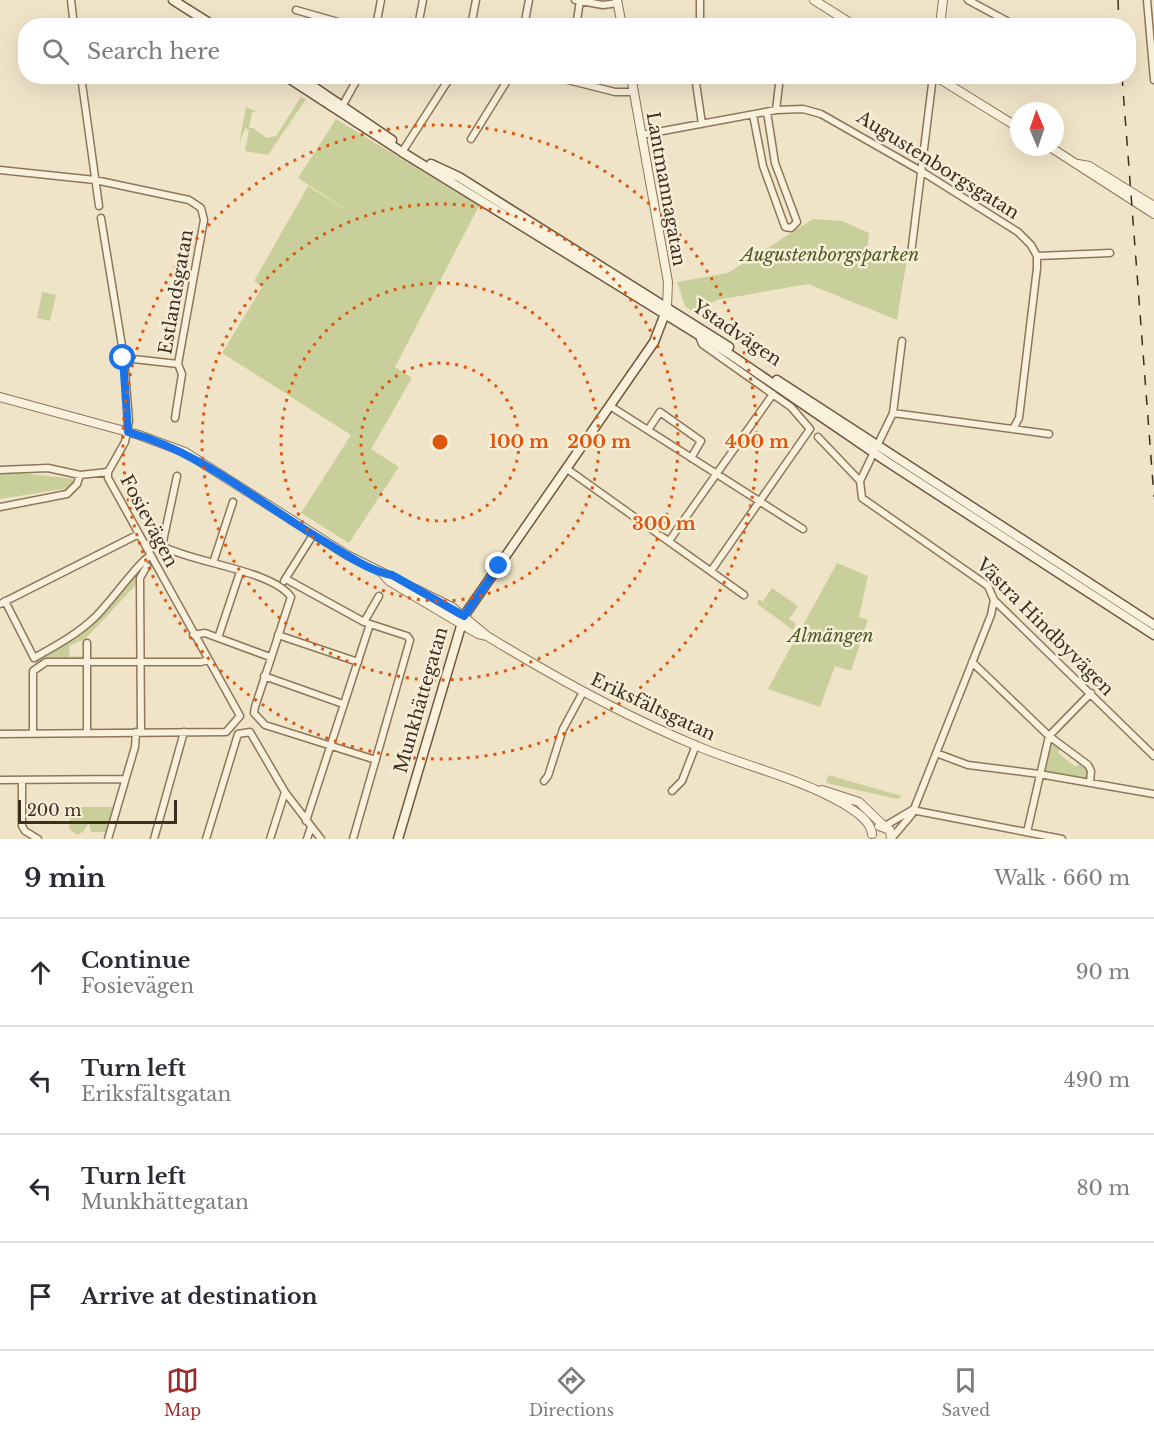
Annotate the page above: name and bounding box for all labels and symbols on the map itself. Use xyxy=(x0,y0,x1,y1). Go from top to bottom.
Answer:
north arrow xyxy=(1010,102,1064,156)
street label: Augustenborgsgatan xyxy=(852,106,1023,224)
street label: Lantmannagatan xyxy=(642,110,690,268)
street label: Estlandsgatan xyxy=(154,228,198,356)
park label: Augustenborgsparken xyxy=(739,244,919,266)
street label: Ystadvägen xyxy=(687,295,786,371)
route start xyxy=(109,344,135,370)
text: 100 m xyxy=(489,431,549,453)
text: 200 m xyxy=(567,431,631,453)
text: 400 m xyxy=(725,431,789,453)
centre of rings xyxy=(430,432,450,452)
street label: Fosievägen xyxy=(115,471,183,571)
text: 300 m xyxy=(632,513,696,535)
route end xyxy=(485,552,511,578)
street label: Västra Hindbyvägen xyxy=(971,553,1118,700)
street label: Munkhättegatan xyxy=(390,624,452,776)
park label: Almängen xyxy=(786,625,874,647)
street label: Eriksfältsgatan xyxy=(587,668,719,746)
scale bar xyxy=(18,797,177,824)

